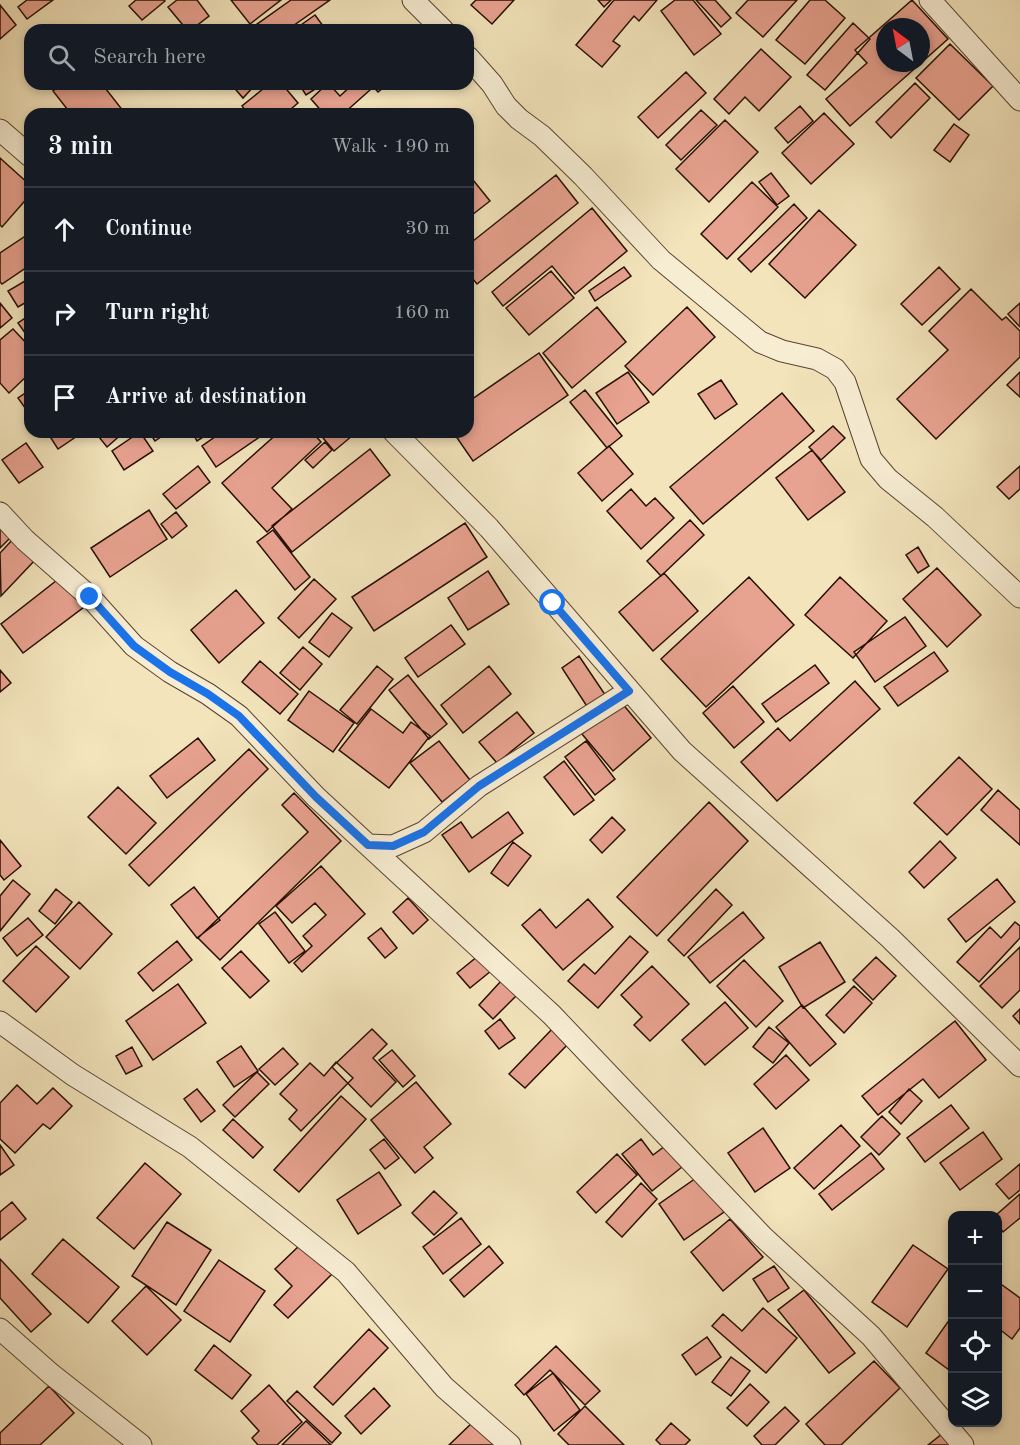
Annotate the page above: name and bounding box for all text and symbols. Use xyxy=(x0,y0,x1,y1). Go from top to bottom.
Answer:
north arrow xyxy=(876,18,930,72)
search box xyxy=(24,24,474,90)
icon: search xyxy=(45,41,78,74)
text: Search here xyxy=(93,46,206,68)
text: 3 min xyxy=(48,134,113,160)
text: Walk · 190 m xyxy=(331,137,450,157)
icon: ahead xyxy=(48,213,81,246)
text: Continue xyxy=(105,218,192,240)
text: 30 m xyxy=(405,219,450,239)
icon: right xyxy=(48,297,81,330)
text: Turn right xyxy=(105,302,209,324)
text: 160 m xyxy=(394,303,450,323)
icon: arrive xyxy=(48,381,81,414)
text: Arrive at destination xyxy=(105,386,307,408)
route end xyxy=(76,583,102,609)
route start xyxy=(539,589,565,615)
map controls xyxy=(948,1211,1002,1427)
button: + xyxy=(948,1211,1002,1265)
button: − xyxy=(948,1265,1002,1319)
button: locate xyxy=(948,1319,1002,1373)
button: layers xyxy=(948,1373,1002,1427)

